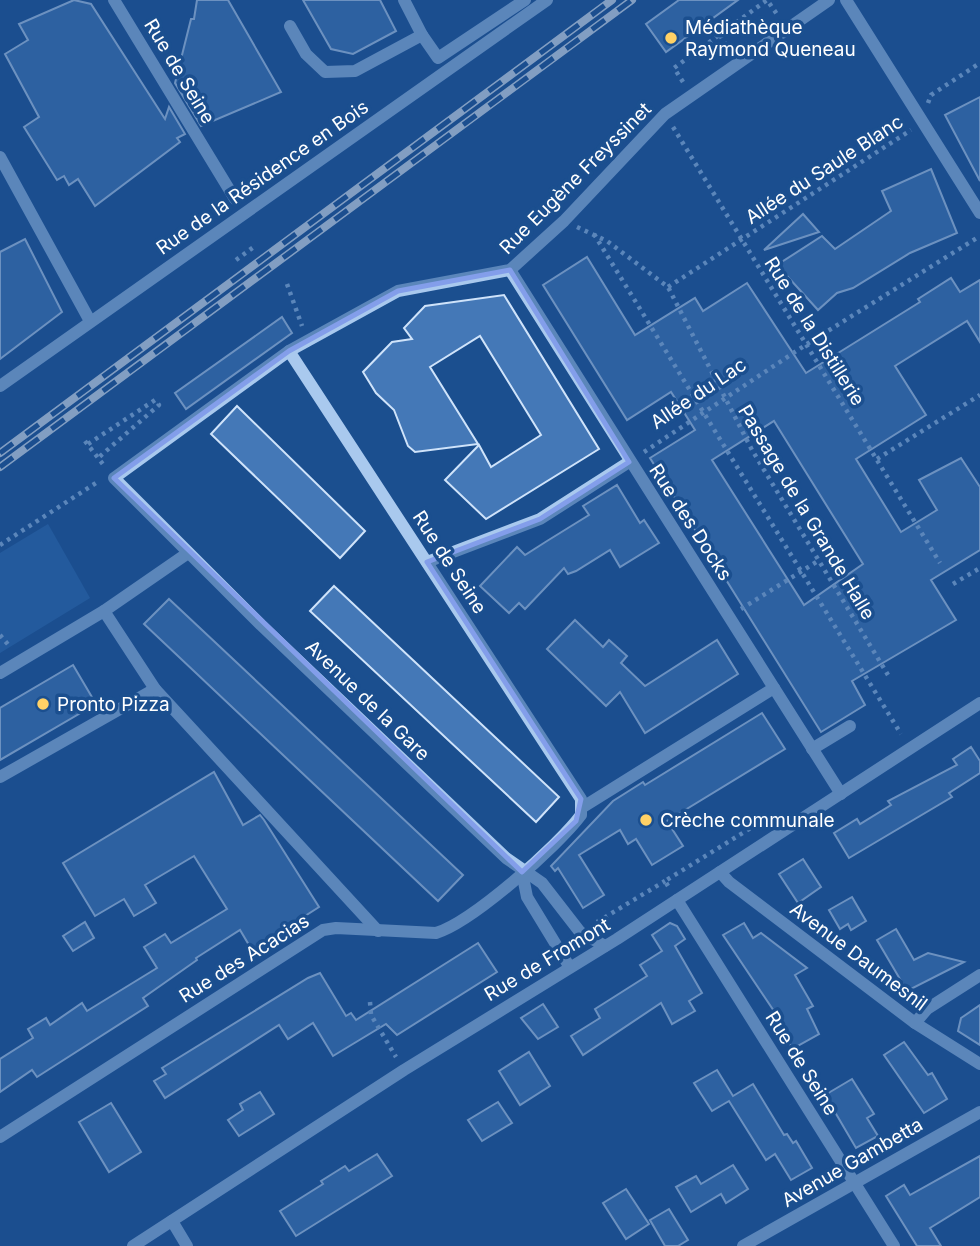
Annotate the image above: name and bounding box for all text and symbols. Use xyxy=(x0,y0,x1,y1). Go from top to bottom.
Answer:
street label: Rue de Seine xyxy=(139,15,220,128)
place label: Médiathèque Raymond Queneau xyxy=(685,16,856,61)
marker: Médiathèque Raymond Queneau xyxy=(663,30,679,46)
street label: Rue de la Résidence en Bois xyxy=(152,95,373,260)
street label: Rue Eugène Freyssinet xyxy=(495,98,656,259)
street label: Allée du Saule Blanc xyxy=(741,110,907,229)
street label: Rue de la Distillerie xyxy=(759,253,870,410)
street label: Allée du Lac xyxy=(646,353,750,434)
street label: Passage de la Grande Halle xyxy=(733,401,880,624)
street label: Rue des Docks xyxy=(644,460,737,585)
street label: Rue de Seine xyxy=(408,506,491,618)
street label: Avenue de la Gare xyxy=(301,635,434,765)
place label: Pronto Pizza xyxy=(57,693,170,716)
marker: Pronto Pizza xyxy=(35,696,51,712)
place label: Crèche communale xyxy=(660,809,835,832)
marker: Crèche communale xyxy=(638,812,654,828)
street label: Avenue Daumesnil xyxy=(786,897,932,1016)
street label: Rue des Acacias xyxy=(175,909,314,1008)
street label: Rue de Fromont xyxy=(480,913,614,1006)
street label: Rue de Seine xyxy=(761,1007,843,1119)
street label: Avenue Gambetta xyxy=(778,1113,927,1212)

